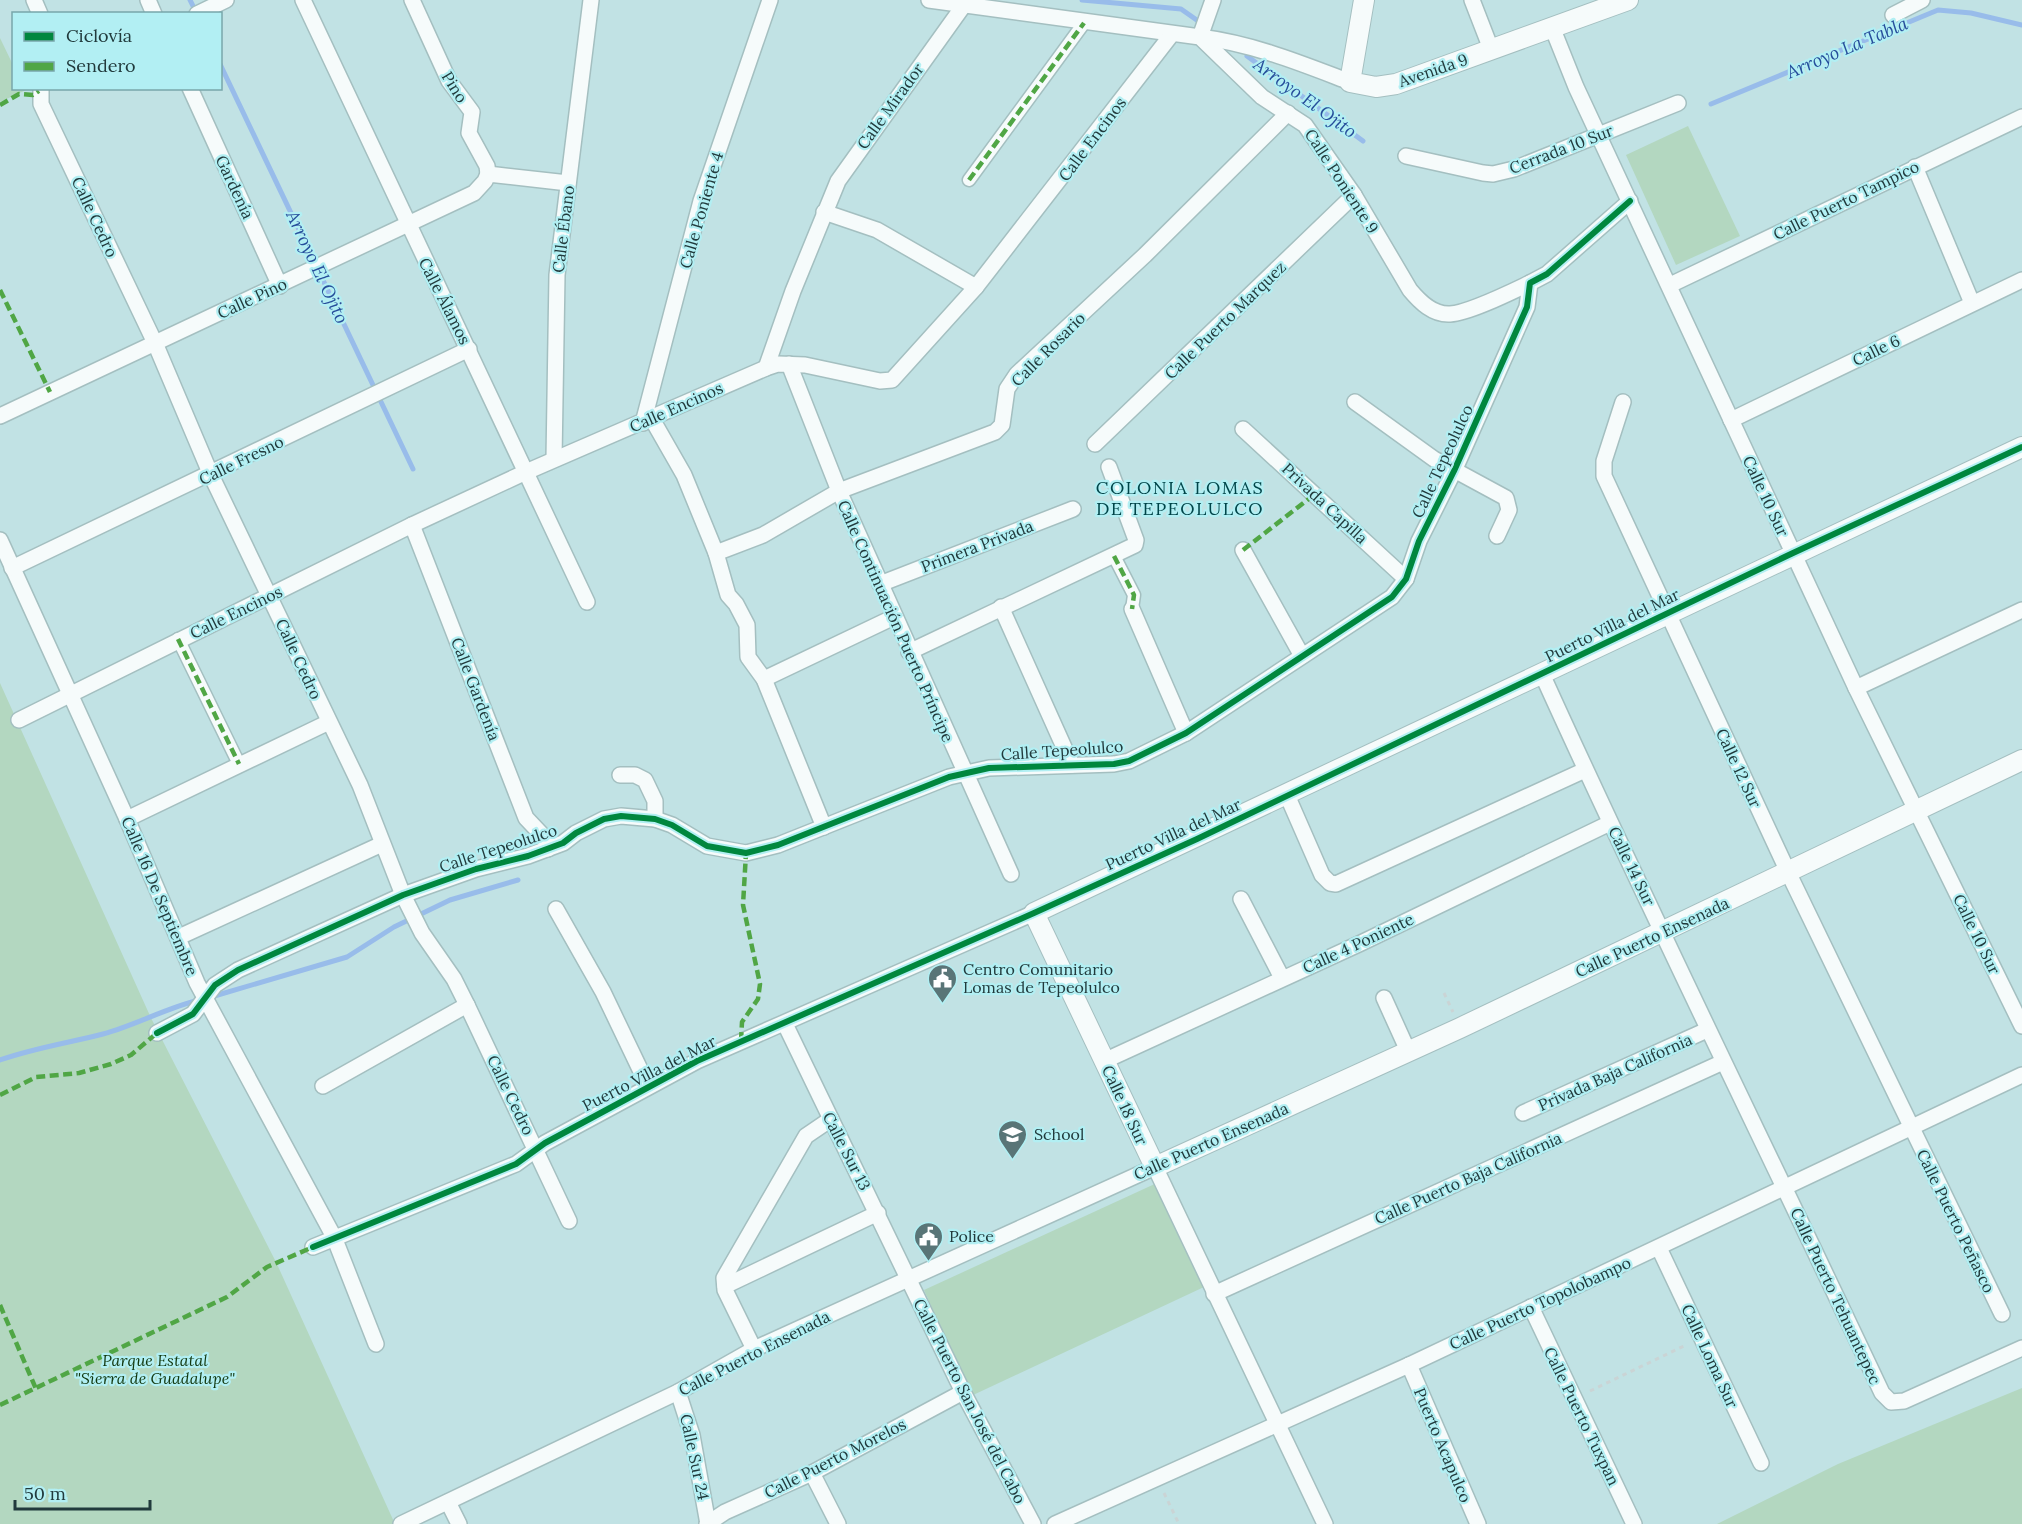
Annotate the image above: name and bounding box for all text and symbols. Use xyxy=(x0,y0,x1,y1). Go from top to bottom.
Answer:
legend xyxy=(12,12,222,90)
water label: Arroyo La Tabla xyxy=(1782,12,1911,84)
text: Ciclovía xyxy=(66,24,132,47)
street label: Avenida 9 xyxy=(1395,49,1470,91)
water label: Arroyo El Ojito xyxy=(1248,52,1362,143)
text: Sendero xyxy=(66,54,136,77)
street label: Calle Mirador xyxy=(852,59,928,153)
street label: Pino xyxy=(438,68,472,106)
street label: Calle Encinos xyxy=(1054,93,1130,185)
street label: Cerrada 10 Sur xyxy=(1506,120,1616,178)
street label: Calle Poniente 9 xyxy=(1301,125,1383,237)
street label: Calle Poniente 4 xyxy=(675,149,727,270)
street label: Gardenía xyxy=(212,152,258,222)
street label: Calle Puerto Tampico xyxy=(1770,156,1922,244)
street label: Calle Cedro xyxy=(68,174,122,260)
street label: Calle Ébano xyxy=(548,184,578,274)
water label: Arroyo El Ojito xyxy=(281,206,354,327)
street label: Calle Álamos xyxy=(415,254,475,348)
street label: Calle Puerto Marquez xyxy=(1160,257,1290,383)
street label: Calle Pino xyxy=(214,273,290,323)
street label: Calle Rosario xyxy=(1007,308,1089,390)
street label: Calle 6 xyxy=(1849,330,1903,370)
street label: Calle Encinos xyxy=(626,377,726,437)
street label: Calle Tepeolulco xyxy=(1407,401,1477,521)
street label: Calle Fresno xyxy=(195,431,287,489)
street label: Calle 10 Sur xyxy=(1739,453,1793,539)
street label: Privada Capilla xyxy=(1278,458,1372,548)
district label: COLONIA LOMAS DE TEPEOLULCO xyxy=(1096,476,1264,520)
street label: Calle Continuación Puerto Príncipe xyxy=(833,497,959,745)
street label: Primera Privada xyxy=(918,515,1036,577)
street label: Calle Encinos xyxy=(187,581,285,643)
street label: Puerto Villa del Mar xyxy=(1541,584,1683,666)
street label: Calle Cedro xyxy=(272,616,326,702)
street label: Calle Gardenía xyxy=(447,635,505,743)
street label: Calle 12 Sur xyxy=(1712,725,1766,811)
street label: Calle Tepeolulco xyxy=(1000,736,1124,764)
street label: Puerto Villa del Mar xyxy=(1102,794,1244,874)
street label: Calle 16 De Septiembre xyxy=(117,813,203,979)
street label: Calle Tepeolulco xyxy=(437,820,559,876)
street label: Calle 14 Sur xyxy=(1604,823,1660,909)
street label: Calle 10 Sur xyxy=(1949,891,2005,977)
street label: Calle Puerto Ensenada xyxy=(1572,893,1732,981)
street label: Calle 4 Poniente xyxy=(1299,908,1417,977)
place label: Centro Comunitario Lomas de Tepeolulco xyxy=(963,959,1120,997)
public building icon: Centro Comunitario Lomas de Tepeolulco xyxy=(926,962,958,1004)
street label: Privada Baja California xyxy=(1535,1029,1695,1115)
street label: Puerto Villa del Mar xyxy=(579,1031,719,1115)
street label: Calle Cedro xyxy=(483,1052,539,1138)
street label: Calle 18 Sur xyxy=(1098,1062,1152,1148)
street label: Calle Puerto Ensenada xyxy=(1131,1098,1291,1184)
street label: Calle Sur 13 xyxy=(819,1108,875,1194)
school or university icon: School xyxy=(997,1118,1029,1160)
place label: School xyxy=(1034,1124,1084,1144)
street label: Calle Puerto Baja California xyxy=(1371,1128,1565,1228)
street label: Calle Puerto Peñasco xyxy=(1913,1146,1999,1296)
street label: Calle Puerto Tehuantepec xyxy=(1786,1205,1886,1387)
public building icon: Police xyxy=(912,1220,944,1262)
place label: Police xyxy=(949,1226,994,1246)
street label: Calle Puerto Topolobampo xyxy=(1446,1252,1634,1354)
street label: Calle Puerto San José del Cabo xyxy=(909,1295,1031,1507)
street label: Calle Loma Sur xyxy=(1677,1301,1743,1411)
street label: Calle Puerto Ensenada xyxy=(675,1306,833,1400)
street label: Calle Puerto Tuxpan xyxy=(1540,1344,1624,1489)
park label: Parque Estatal "Sierra de Guadalupe" xyxy=(75,1350,235,1388)
street label: Puerto Acapulco xyxy=(1410,1385,1476,1505)
street label: Calle Sur 24 xyxy=(676,1412,714,1502)
street label: Calle Puerto Morelos xyxy=(761,1414,909,1502)
scale bar xyxy=(15,1473,150,1511)
text: 50 m xyxy=(24,1482,66,1505)

